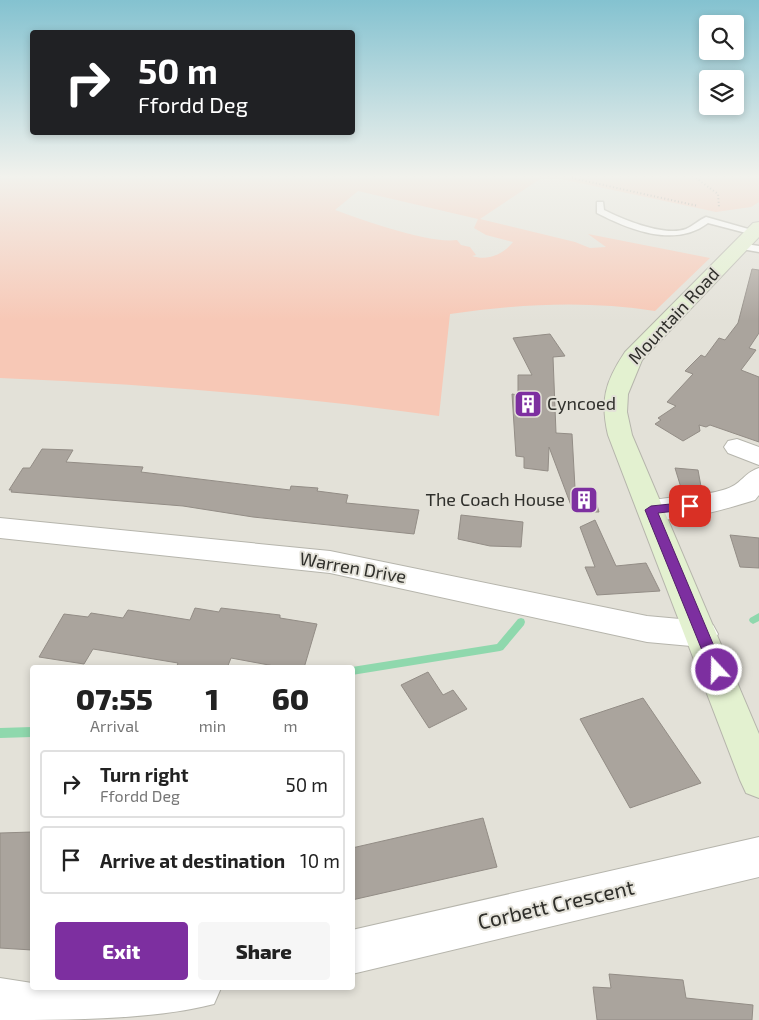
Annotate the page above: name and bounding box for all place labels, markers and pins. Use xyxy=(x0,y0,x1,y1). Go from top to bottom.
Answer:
building icon: Cyncoed xyxy=(513,389,543,419)
place label: Cyncoed xyxy=(547,392,616,414)
building icon: The Coach House xyxy=(569,485,599,515)
pin xyxy=(669,485,711,527)
place label: The Coach House xyxy=(425,488,565,510)

